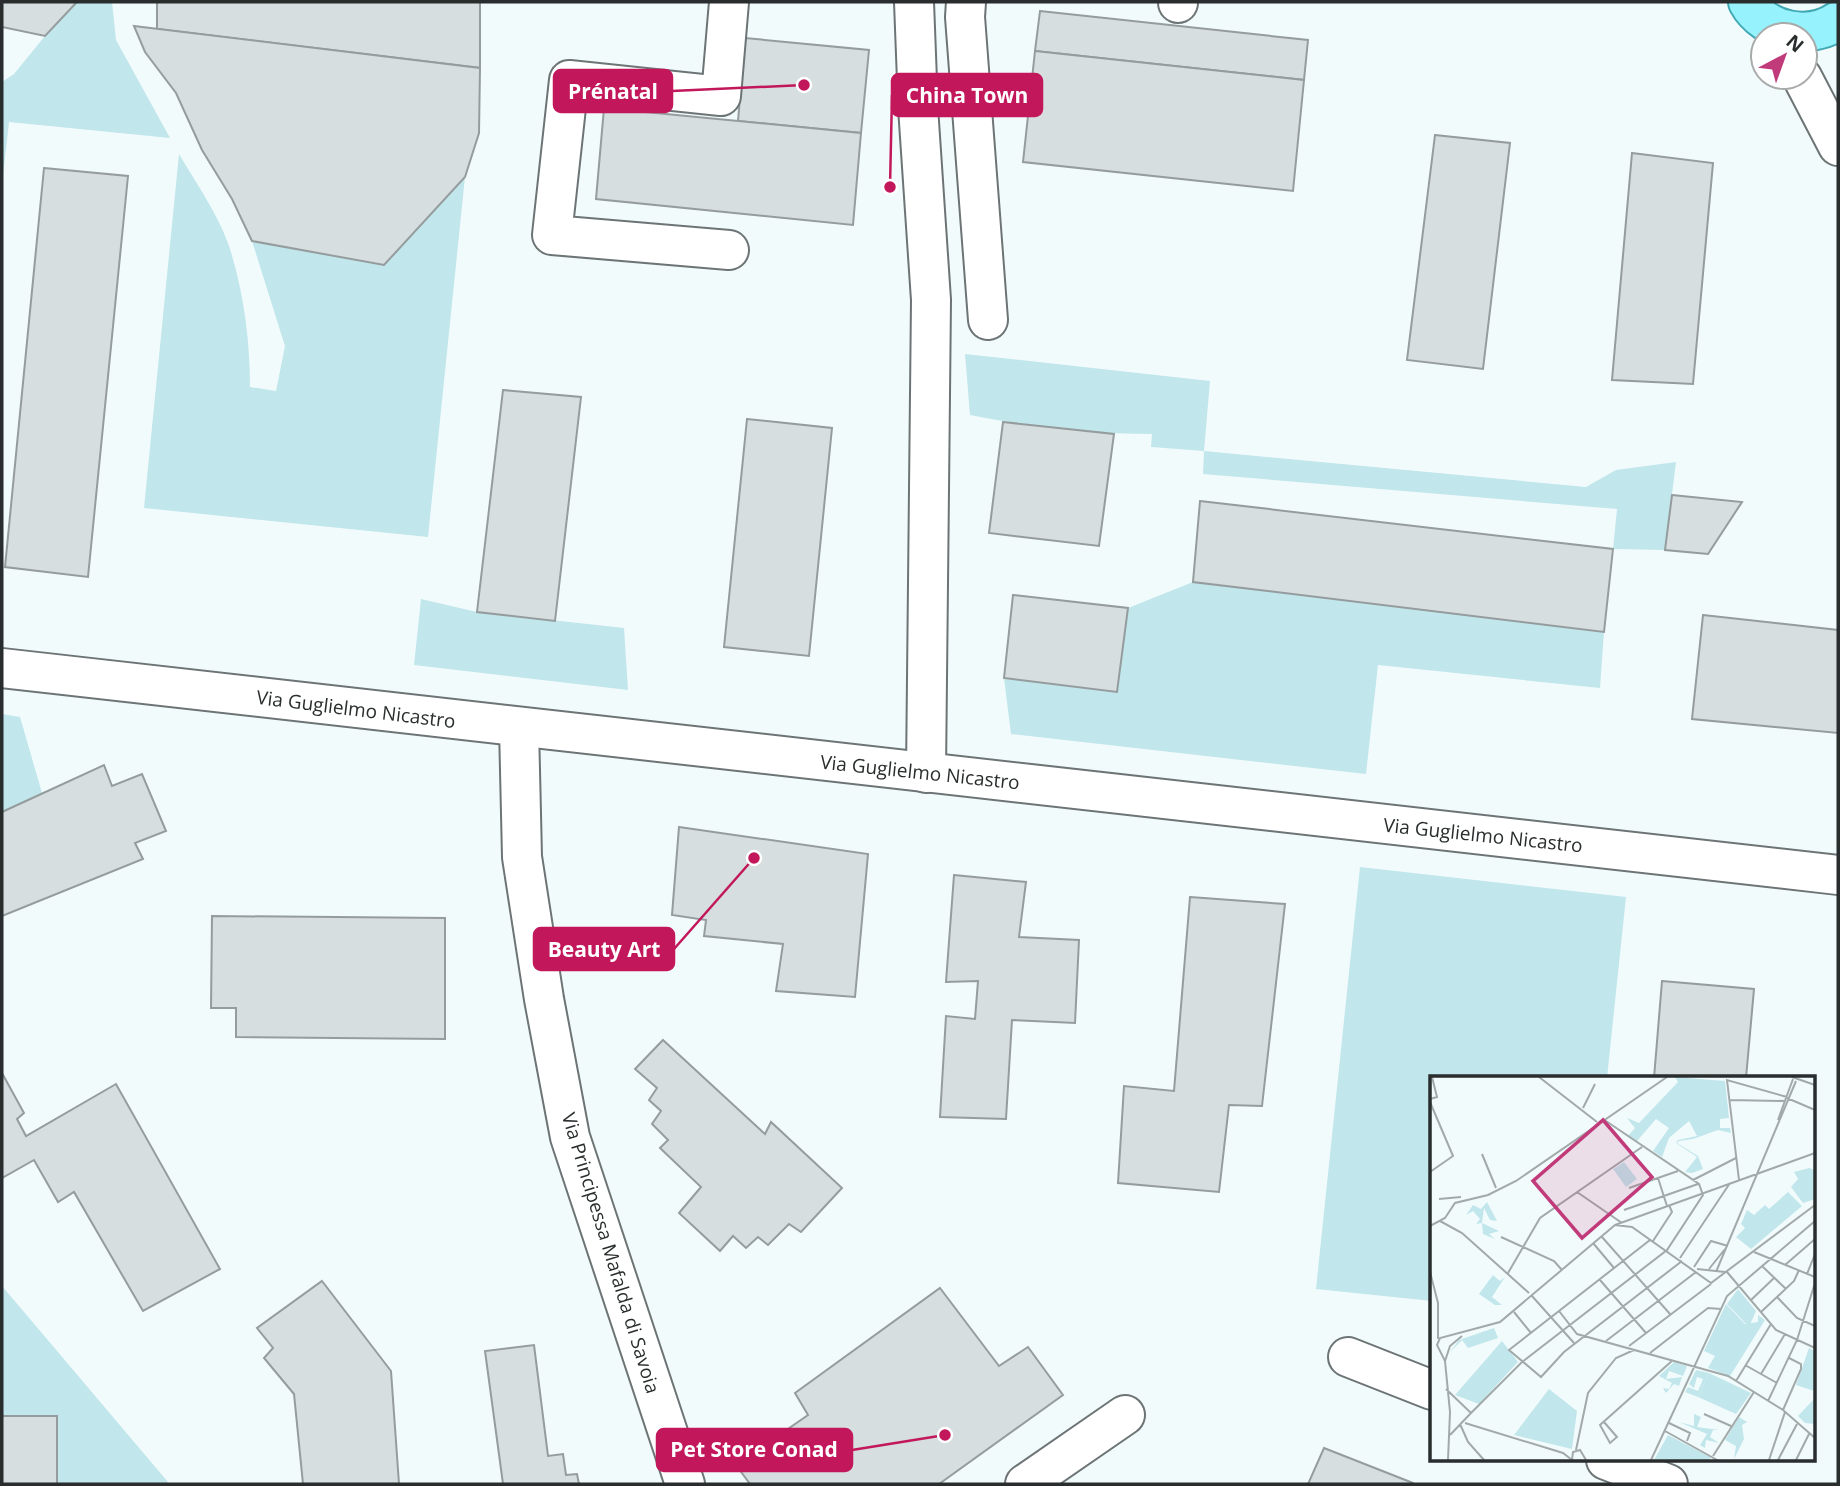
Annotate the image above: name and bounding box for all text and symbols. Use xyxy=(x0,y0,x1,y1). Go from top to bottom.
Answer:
north arrow xyxy=(1749,21,1819,91)
text: N xyxy=(1781,28,1810,58)
callout: Prénatal xyxy=(554,70,672,112)
callout: China Town xyxy=(892,74,1042,116)
text: Prénatal xyxy=(568,77,658,105)
text: China Town xyxy=(906,81,1028,109)
street label: Via Guglielmo Nicastro xyxy=(255,684,457,734)
street label: Via Guglielmo Nicastro xyxy=(819,749,1021,795)
street label: Via Guglielmo Nicastro xyxy=(1382,812,1584,858)
callout: Beauty Art xyxy=(534,928,674,970)
text: Beauty Art xyxy=(548,935,660,963)
inset map xyxy=(1430,1076,1815,1462)
street label: Via Principessa Mafalda di Savoia xyxy=(556,1109,666,1397)
callout: Pet Store Conad xyxy=(657,1429,852,1471)
text: Pet Store Conad xyxy=(670,1435,838,1463)

